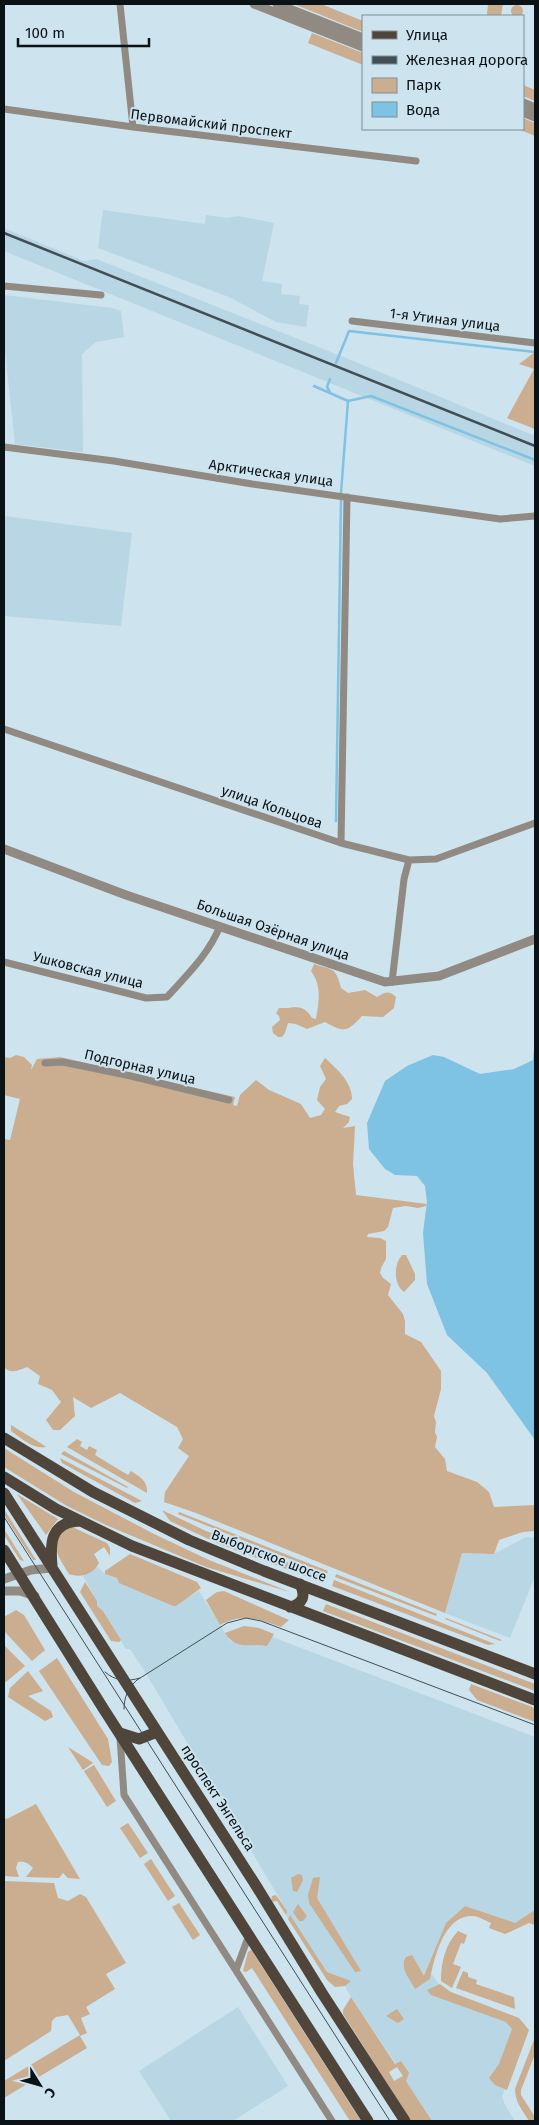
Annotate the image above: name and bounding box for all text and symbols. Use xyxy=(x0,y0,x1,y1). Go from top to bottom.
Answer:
scale bar xyxy=(18,15,149,47)
legend xyxy=(362,15,524,130)
text: 100 m xyxy=(25,24,65,42)
text: Улица xyxy=(406,26,448,44)
text: Железная дорога xyxy=(406,51,528,69)
text: Парк xyxy=(406,76,441,94)
text: Вода xyxy=(406,101,440,119)
street label: Первомайский проспект xyxy=(129,106,293,142)
street label: 1-я Утиная улица xyxy=(389,305,501,335)
street label: Арктическая улица xyxy=(208,456,334,490)
street label: улица Кольцова xyxy=(219,782,325,832)
street label: Большая Озёрная улица xyxy=(194,896,352,964)
street label: Ушковская улица xyxy=(31,948,145,992)
street label: Подгорная улица xyxy=(83,1046,197,1088)
street label: Выборгское шоссе xyxy=(209,1526,329,1586)
street label: проспект Энгельса xyxy=(177,1742,259,1854)
north arrow xyxy=(15,2060,65,2110)
text: С xyxy=(41,2084,59,2101)

